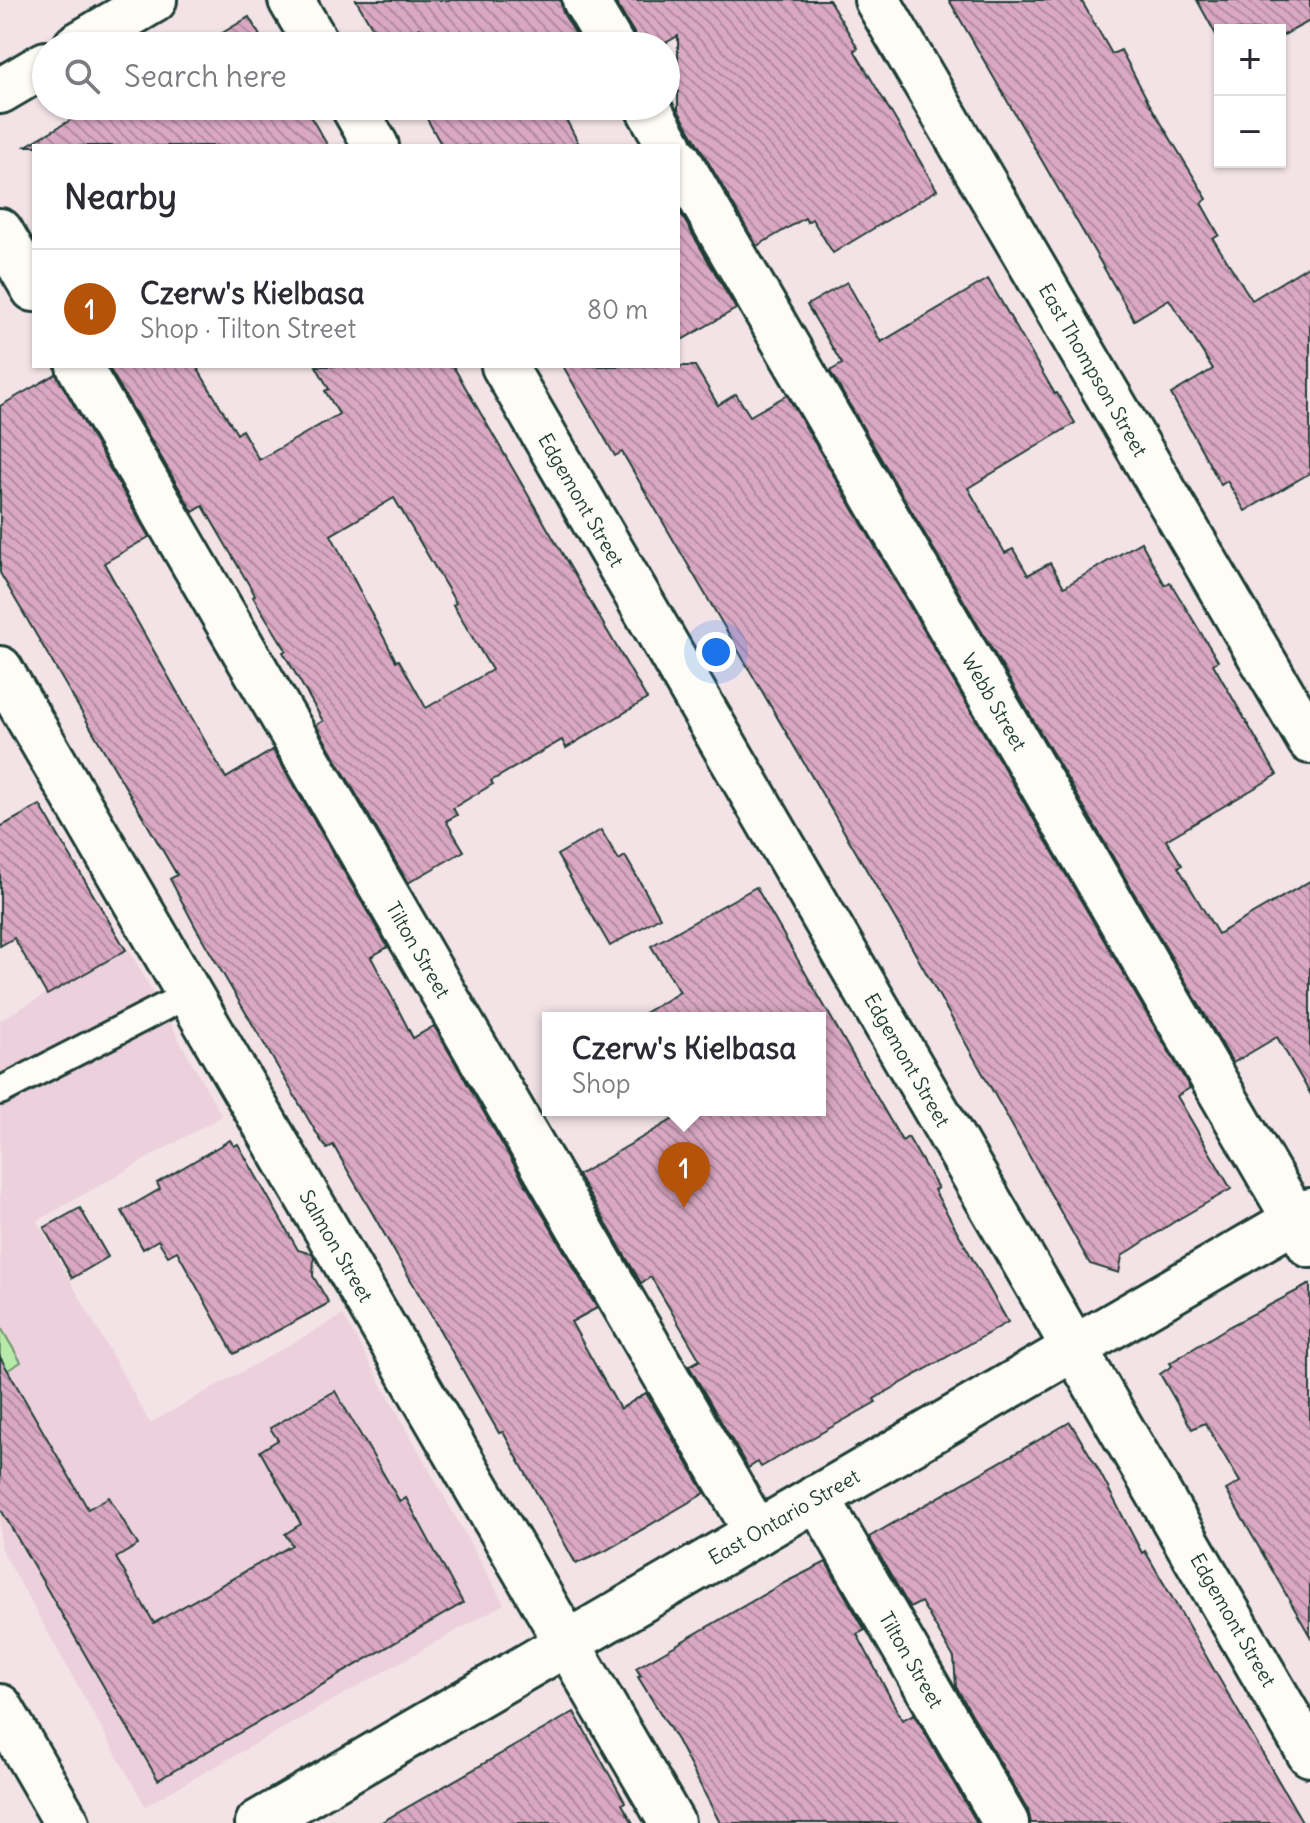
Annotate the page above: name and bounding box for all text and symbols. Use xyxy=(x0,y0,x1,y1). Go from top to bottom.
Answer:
map controls xyxy=(1214,24,1286,168)
button: + xyxy=(1214,24,1286,96)
search box xyxy=(32,32,680,120)
icon: search xyxy=(60,54,104,98)
text: Search here xyxy=(124,57,287,95)
button: − xyxy=(1214,96,1286,168)
text: Nearby xyxy=(64,175,177,218)
text: Czerw's Kielbasa xyxy=(140,274,365,312)
street label: East Thompson Street xyxy=(1034,279,1153,461)
text: 1 xyxy=(85,293,95,326)
text: 80 m xyxy=(587,293,648,326)
text: Shop · Tilton Street xyxy=(140,312,356,345)
street label: Edgemont Street xyxy=(533,428,630,571)
your location xyxy=(696,632,736,672)
street label: Webb Street xyxy=(956,649,1032,755)
street label: Tilton Street xyxy=(381,897,456,1003)
street label: Edgemont Street xyxy=(859,988,956,1131)
popup xyxy=(542,1012,826,1116)
text: Czerw's Kielbasa xyxy=(572,1029,796,1067)
text: Shop xyxy=(572,1067,631,1100)
pin: 1 xyxy=(658,1142,710,1208)
street label: Salmon Street xyxy=(294,1185,379,1307)
street label: East Ontario Street xyxy=(704,1463,864,1570)
street label: Edgemont Street xyxy=(1185,1548,1282,1691)
street label: Tilton Street xyxy=(874,1607,949,1713)

